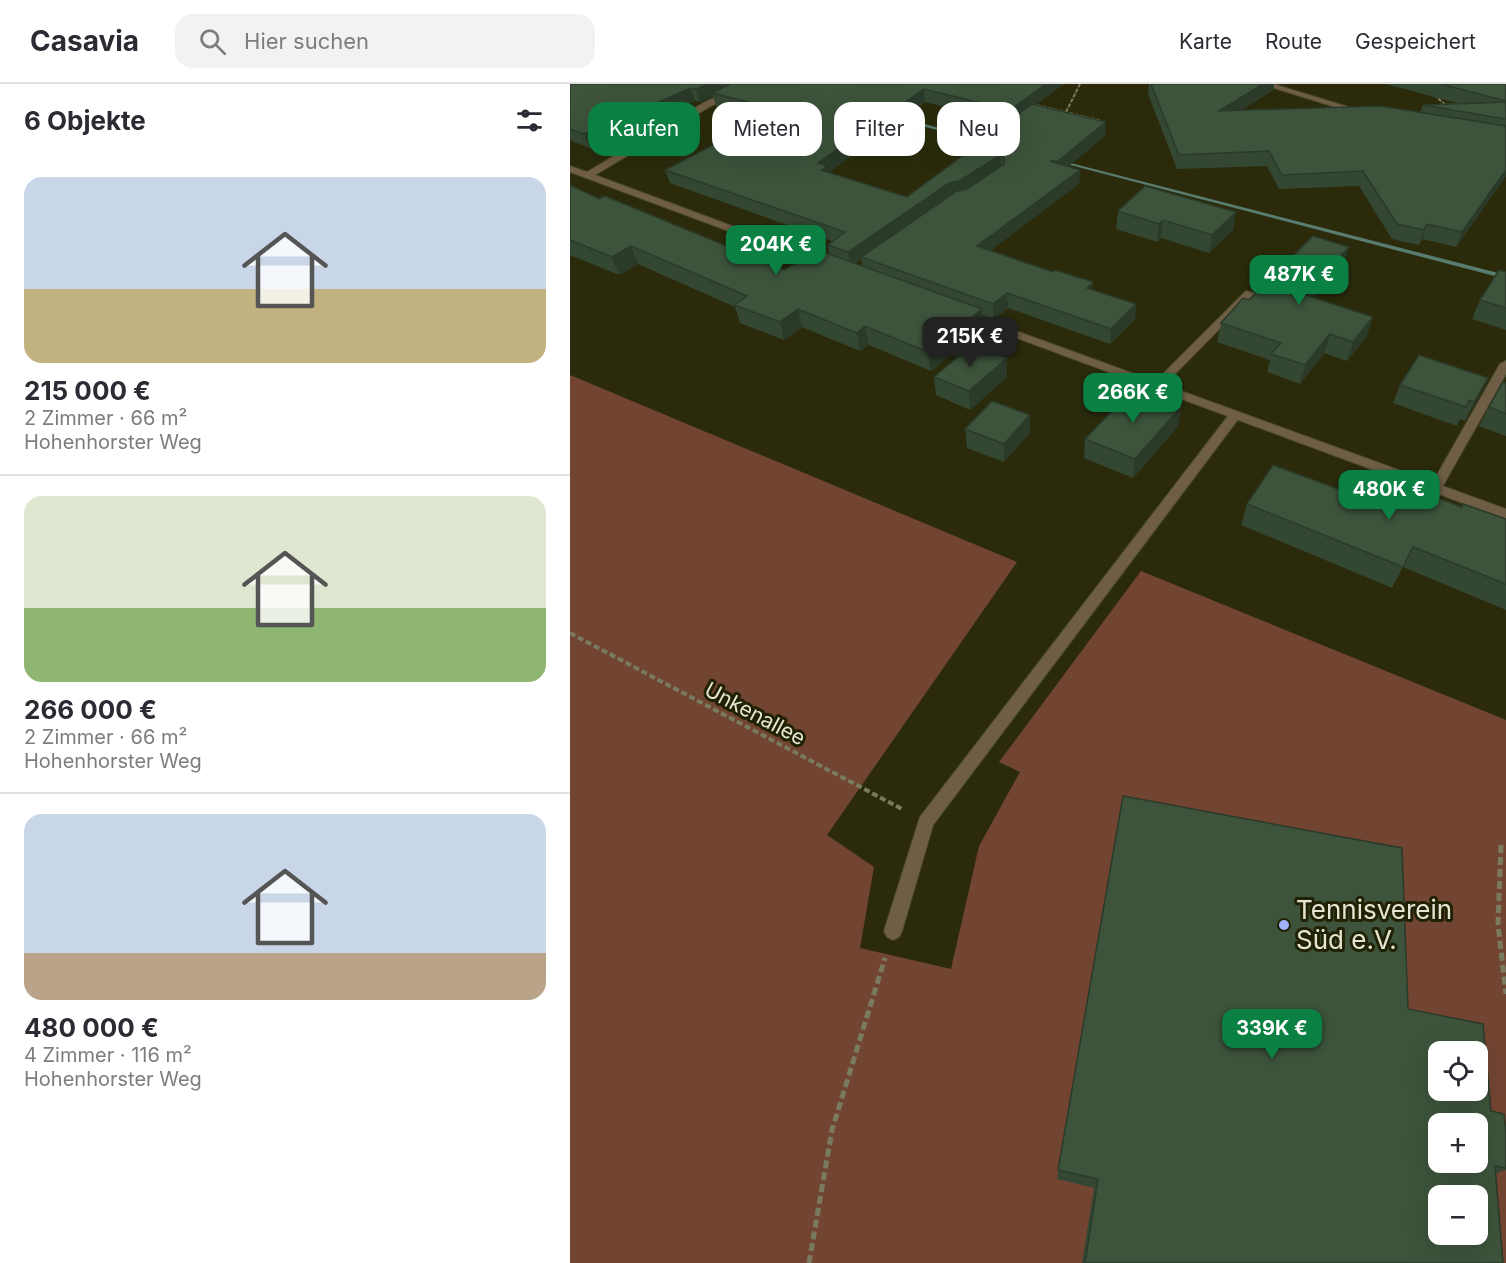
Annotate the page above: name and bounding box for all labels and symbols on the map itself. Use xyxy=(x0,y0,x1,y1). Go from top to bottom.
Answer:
pin: 204K € xyxy=(727,225,825,276)
pin: 487K € xyxy=(1250,255,1348,306)
pin: 215K € xyxy=(921,317,1019,368)
pin: 266K € xyxy=(1084,373,1182,424)
pin: 480K € xyxy=(1340,470,1438,521)
street label: Unkenallee xyxy=(701,677,810,750)
place label: Tennisverein Süd e.V. xyxy=(1296,894,1452,955)
marker: Tennisverein Süd e.V. xyxy=(1277,918,1291,932)
pin: 339K € xyxy=(1223,1009,1321,1060)

